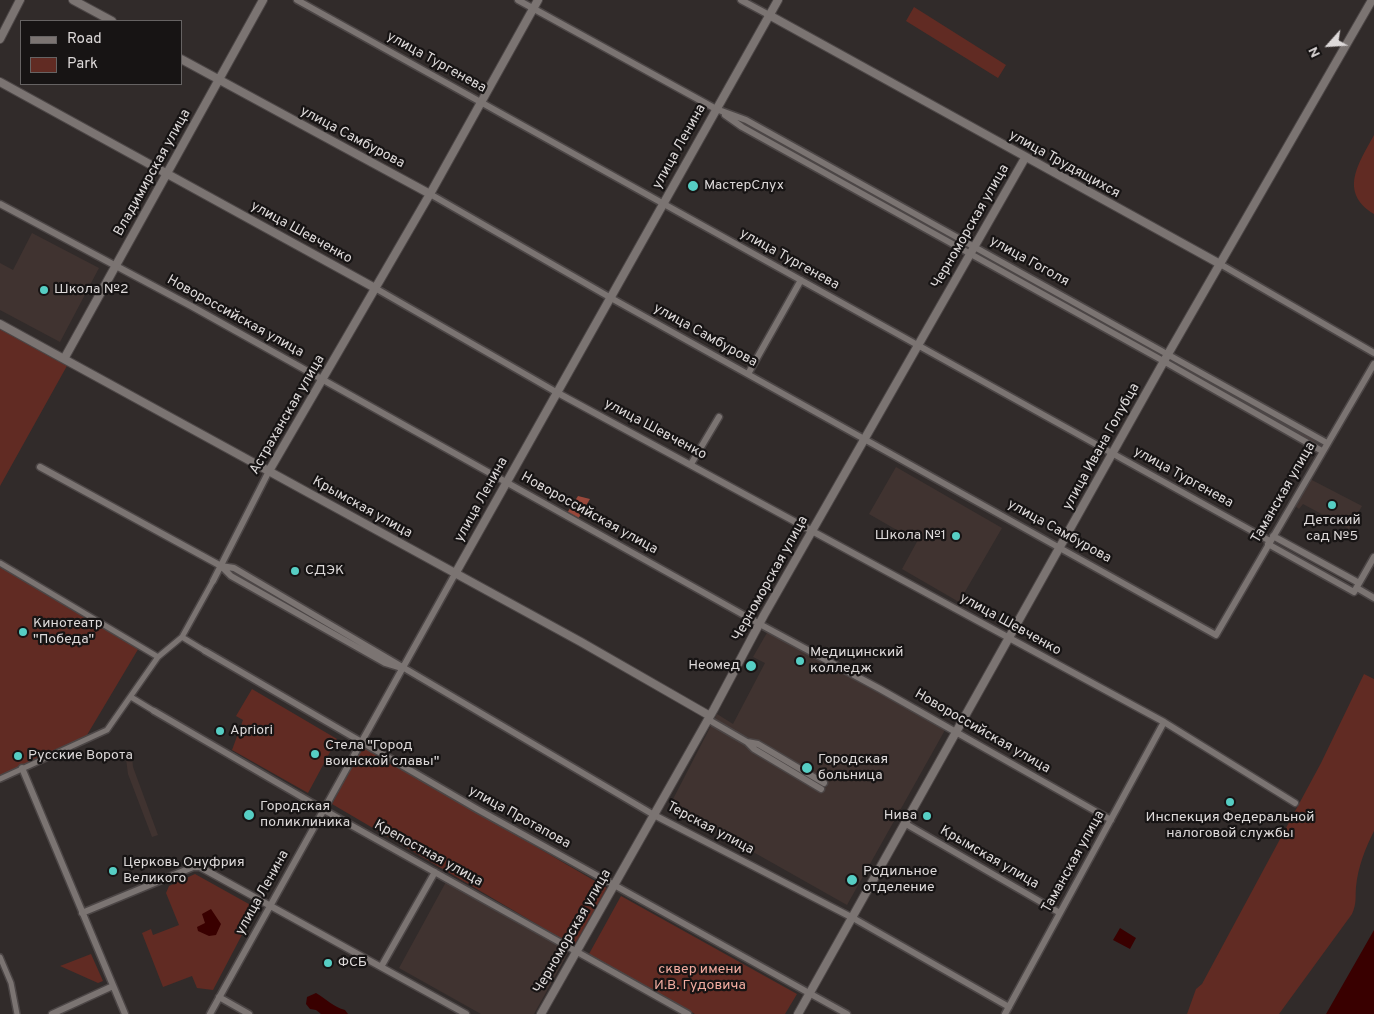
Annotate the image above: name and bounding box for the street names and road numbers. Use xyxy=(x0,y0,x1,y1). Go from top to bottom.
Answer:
street label: улица Тургенева xyxy=(383,29,489,97)
street label: улица Ленина xyxy=(650,102,710,192)
street label: улица Самбурова xyxy=(297,103,407,173)
street label: Владимирская улица xyxy=(111,107,195,239)
street label: улица Трудящихся xyxy=(1005,127,1123,203)
street label: Черноморская улица xyxy=(929,162,1013,292)
street label: улица Шевченко xyxy=(247,198,355,268)
street label: улица Тургенева xyxy=(736,226,842,294)
street label: улица Гоголя xyxy=(986,233,1072,291)
street label: Новороссийская улица xyxy=(164,272,306,362)
street label: улица Самбурова xyxy=(650,300,760,372)
street label: Астраханская улица xyxy=(247,352,329,478)
street label: улица Ивана Голубца xyxy=(1060,381,1144,513)
street label: улица Шевченко xyxy=(601,396,709,464)
street label: Таманская улица xyxy=(1248,439,1320,547)
street label: улица Тургенева xyxy=(1130,444,1236,512)
street label: улица Ленина xyxy=(452,455,512,545)
street label: Новороссийская улица xyxy=(518,469,660,559)
street label: Крымская улица xyxy=(309,474,415,542)
street label: улица Самбурова xyxy=(1004,496,1114,568)
street label: Черноморская улица xyxy=(730,513,812,645)
street label: улица Шевченко xyxy=(956,590,1064,660)
street label: Новороссийская улица xyxy=(911,686,1053,778)
street label: улица Протапова xyxy=(465,783,573,853)
street label: Терская улица xyxy=(664,799,756,859)
street label: Таманская улица xyxy=(1039,808,1109,916)
street label: Крепостная улица xyxy=(371,817,485,891)
street label: Крымская улица xyxy=(936,823,1042,893)
street label: улица Ленина xyxy=(233,848,293,938)
street label: Черноморская улица xyxy=(531,867,615,997)

